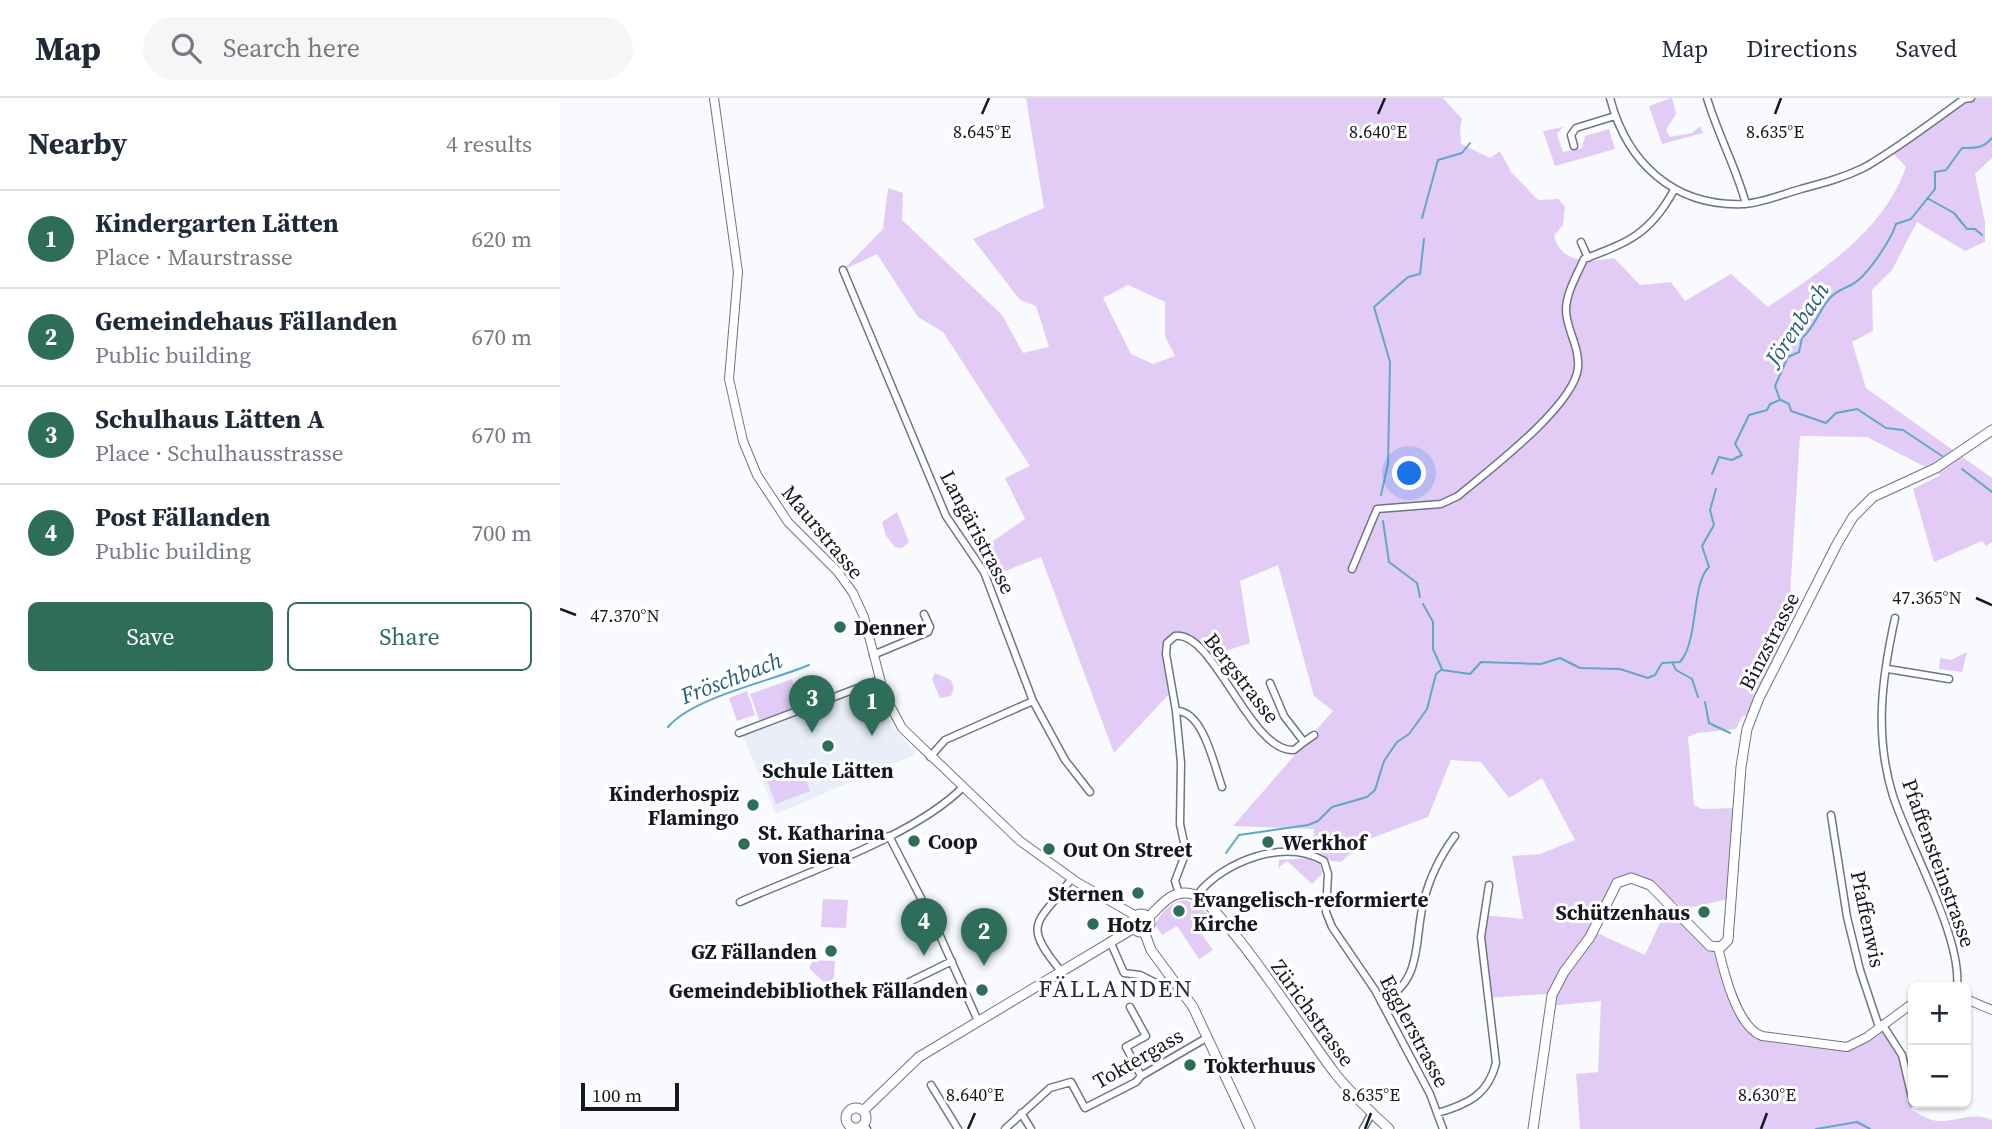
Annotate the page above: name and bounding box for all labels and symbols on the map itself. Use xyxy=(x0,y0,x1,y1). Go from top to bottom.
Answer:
text: 8.645°E xyxy=(953,119,1011,144)
text: 8.640°E xyxy=(1349,119,1407,144)
text: 8.635°E xyxy=(1746,119,1804,144)
water label: Jörenbach xyxy=(1756,276,1837,375)
your location xyxy=(1392,456,1426,490)
street label: Langäristrasse xyxy=(933,465,1023,599)
street label: Maurstrasse xyxy=(775,479,871,585)
text: 47.365°N xyxy=(1892,585,1962,610)
street label: Binzstrasse xyxy=(1732,587,1806,695)
text: 47.370°N xyxy=(590,603,660,628)
place label: Denner xyxy=(854,613,927,642)
marker: Denner xyxy=(832,619,848,635)
street label: Bergstrasse xyxy=(1197,627,1287,729)
water label: Fröschbach xyxy=(675,644,787,712)
pin: 3 xyxy=(789,675,835,733)
pin: 1 xyxy=(849,678,895,736)
marker: Schule Lätten xyxy=(820,738,836,754)
place label: Schule Lätten xyxy=(762,756,894,785)
street label: Pfaffensteinstrasse xyxy=(1895,775,1983,951)
place label: Kinderhospiz Flamingo xyxy=(609,779,739,832)
marker: Kinderhospiz Flamingo xyxy=(745,797,761,813)
place label: St. Katharina von Siena xyxy=(757,818,886,871)
place label: Coop xyxy=(928,827,978,856)
place label: Werkhof xyxy=(1282,828,1368,857)
marker: Coop xyxy=(906,833,922,849)
marker: Werkhof xyxy=(1260,834,1276,850)
place label: Out On Street xyxy=(1063,835,1193,864)
marker: St. Katharina von Siena xyxy=(736,836,752,852)
marker: Out On Street xyxy=(1041,841,1057,857)
street label: Pfaffenwis xyxy=(1844,868,1892,970)
place label: Sternen xyxy=(1048,879,1124,908)
marker: Sternen xyxy=(1130,885,1146,901)
place label: Evangelisch-reformierte Kirche xyxy=(1193,885,1429,938)
pin: 4 xyxy=(901,898,947,956)
place label: Schützenhaus xyxy=(1555,898,1690,927)
marker: Evangelisch-reformierte Kirche xyxy=(1171,903,1187,919)
marker: Schützenhaus xyxy=(1696,904,1712,920)
pin: 2 xyxy=(961,908,1007,966)
place label: Hotz xyxy=(1107,910,1152,939)
marker: Hotz xyxy=(1085,916,1101,932)
place label: GZ Fällanden xyxy=(691,937,817,966)
marker: GZ Fällanden xyxy=(823,943,839,959)
street label: Zürichstrasse xyxy=(1264,954,1362,1072)
street label: Egglerstrasse xyxy=(1373,970,1457,1092)
district label: FÄLLANDEN xyxy=(1038,972,1194,1005)
place label: Gemeindebibliothek Fällanden xyxy=(669,976,968,1005)
marker: Gemeindebibliothek Fällanden xyxy=(974,982,990,998)
street label: Toktergass xyxy=(1088,1021,1188,1095)
place label: Tokterhuus xyxy=(1204,1051,1316,1080)
marker: Tokterhuus xyxy=(1182,1057,1198,1073)
scale bar xyxy=(581,1080,679,1112)
text: 8.640°E xyxy=(946,1082,1004,1107)
text: 8.635°E xyxy=(1342,1082,1400,1107)
text: 8.630°E xyxy=(1738,1082,1796,1107)

